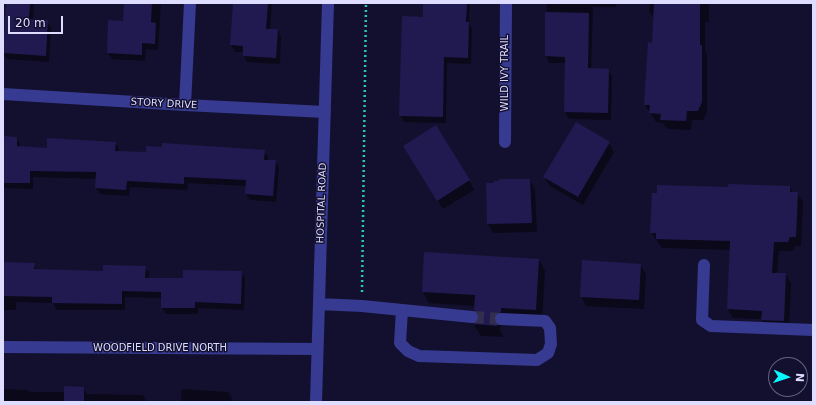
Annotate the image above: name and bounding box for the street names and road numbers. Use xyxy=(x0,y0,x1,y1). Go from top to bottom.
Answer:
street label: WILD IVY TRAIL xyxy=(499,35,511,111)
street label: STORY DRIVE xyxy=(130,96,198,112)
street label: HOSPITAL ROAD xyxy=(315,162,329,244)
street label: WOODFIELD DRIVE NORTH xyxy=(93,342,227,354)

